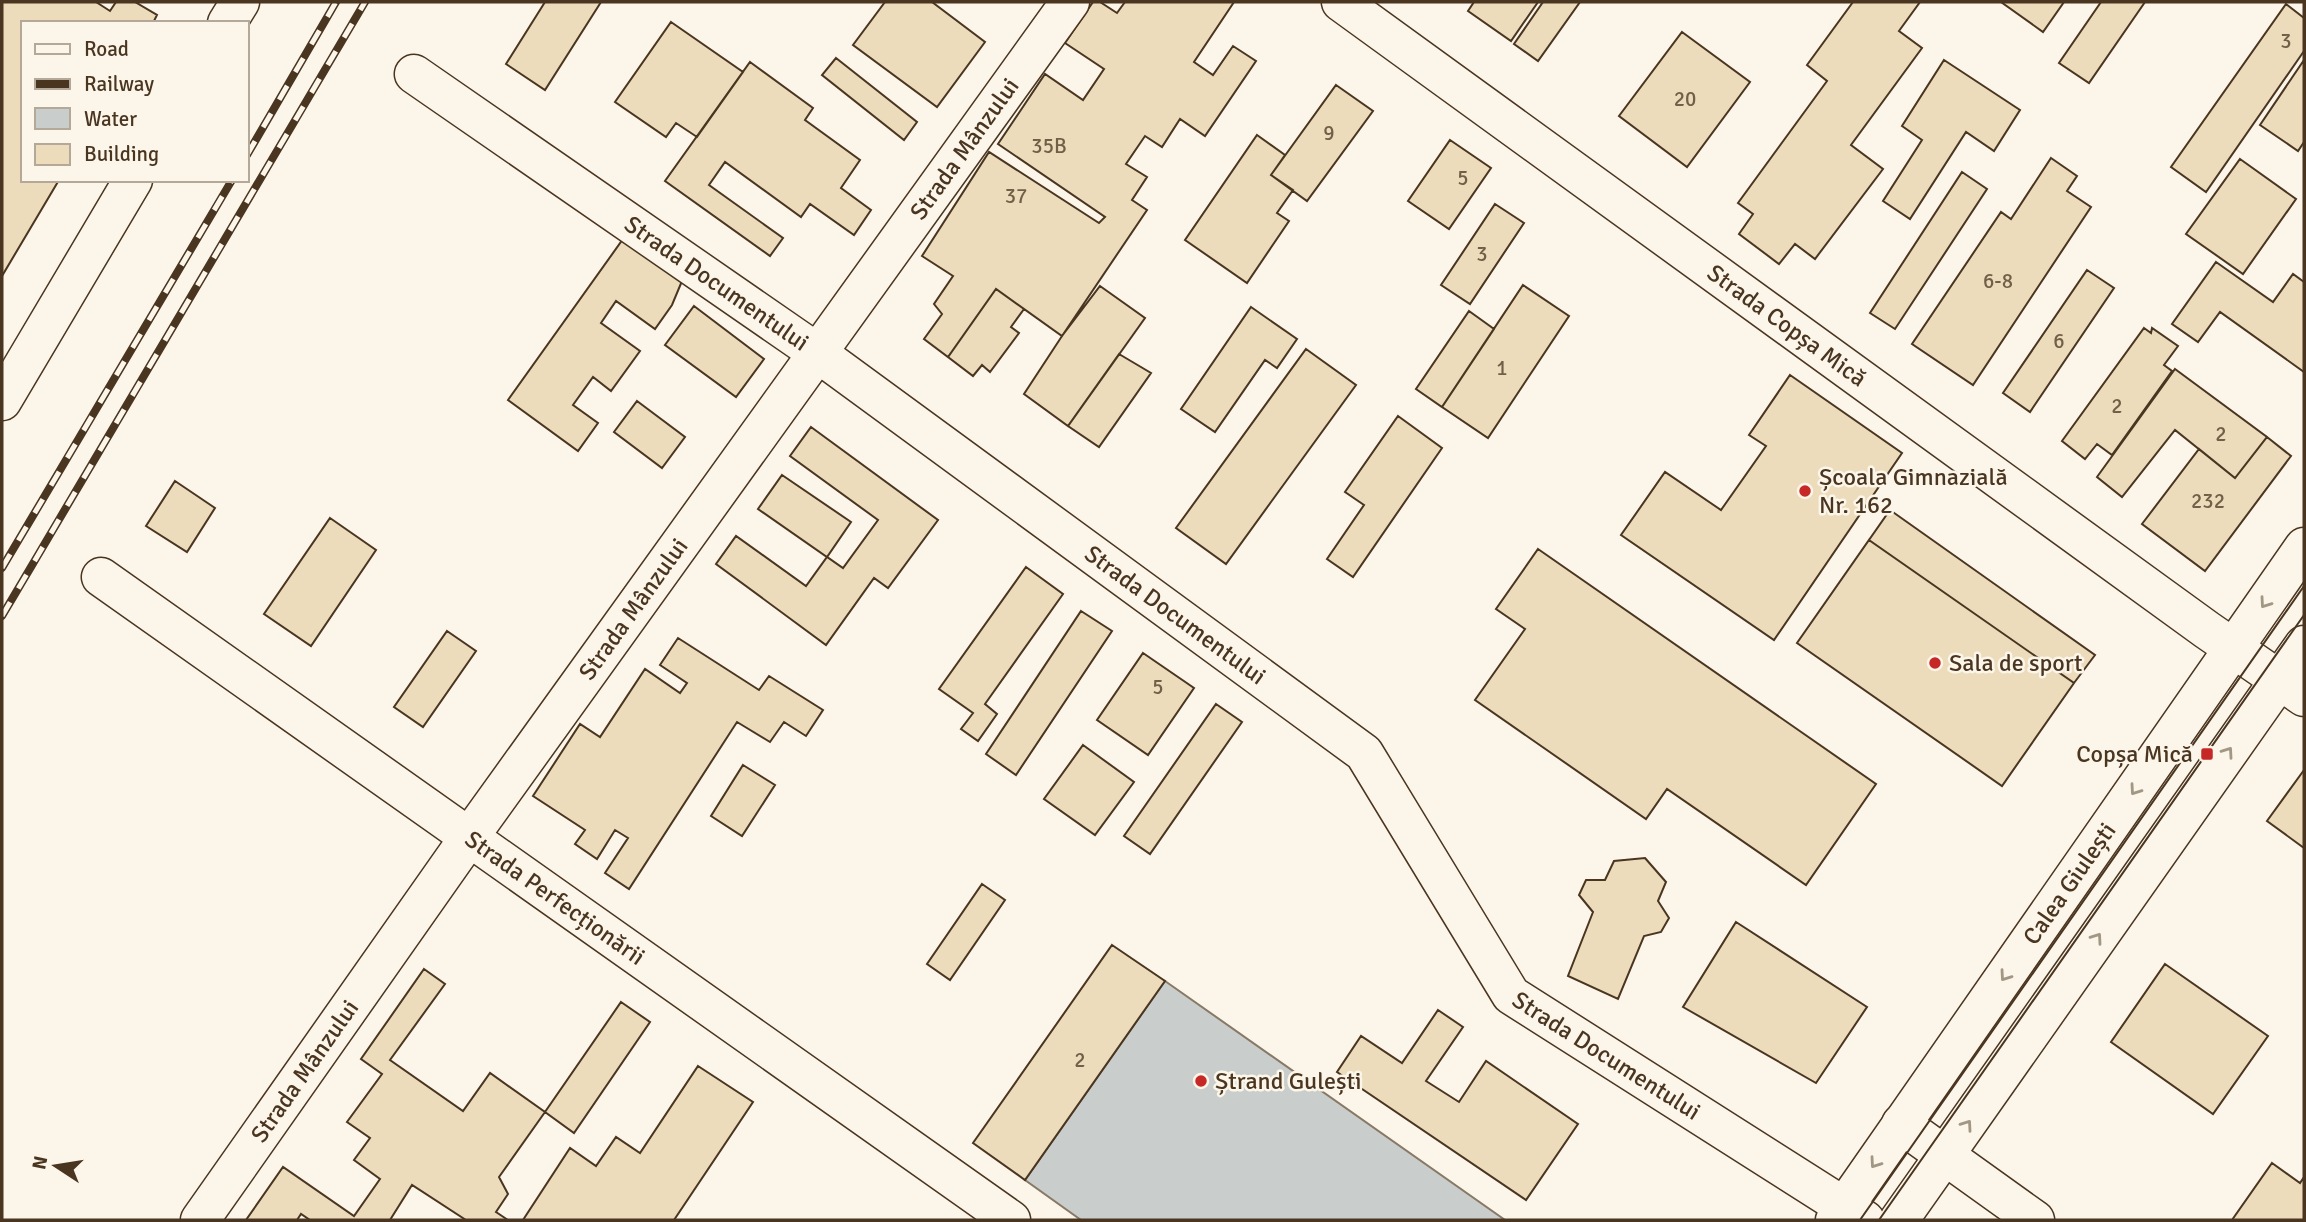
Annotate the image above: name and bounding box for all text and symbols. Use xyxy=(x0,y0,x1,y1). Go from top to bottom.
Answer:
legend xyxy=(21,21,248,182)
house number: 3 xyxy=(2280,28,2292,54)
text: Road xyxy=(84,36,129,62)
text: Railway xyxy=(84,71,154,97)
street label: Strada Mânzului xyxy=(903,72,1025,226)
house number: 20 xyxy=(1674,86,1696,112)
text: Water xyxy=(84,106,137,132)
house number: 9 xyxy=(1323,120,1335,146)
house number: 35B xyxy=(1031,133,1067,159)
text: Building xyxy=(84,141,159,167)
house number: 5 xyxy=(1457,165,1469,191)
house number: 37 xyxy=(1005,183,1027,209)
street label: Strada Documentului xyxy=(619,209,815,357)
house number: 3 xyxy=(1476,241,1488,267)
street label: Strada Copșa Mică xyxy=(1702,258,1873,393)
house number: 6-8 xyxy=(1983,268,2013,294)
house number: 6 xyxy=(2053,328,2065,354)
house number: 1 xyxy=(1496,355,1508,381)
house number: 2 xyxy=(2111,393,2123,419)
house number: 2 xyxy=(2215,421,2227,447)
place label: Școala Gimnazială Nr. 162 xyxy=(1819,462,2008,520)
marker: Școala Gimnazială Nr. 162 xyxy=(1797,483,1813,499)
house number: 232 xyxy=(2191,488,2225,514)
street label: Strada Mânzului xyxy=(572,532,694,686)
street label: Strada Documentului xyxy=(1079,539,1272,691)
one-way arrow xyxy=(2261,595,2273,608)
place label: Sala de sport xyxy=(1949,648,2082,678)
marker: Sala de sport xyxy=(1927,655,1943,671)
house number: 5 xyxy=(1152,674,1164,700)
place label: Copșa Mică xyxy=(2076,739,2193,769)
marker: Copșa Mică xyxy=(2199,746,2215,762)
one-way arrow xyxy=(2220,747,2232,760)
one-way arrow xyxy=(2130,782,2143,795)
street label: Calea Giulești xyxy=(2016,817,2122,951)
street label: Strada Perfecționării xyxy=(459,824,651,972)
one-way arrow xyxy=(2089,933,2102,946)
one-way arrow xyxy=(2001,968,2013,981)
street label: Strada Documentului xyxy=(1507,985,1706,1127)
street label: Strada Mânzului xyxy=(244,994,365,1148)
house number: 2 xyxy=(1074,1047,1086,1073)
place label: Ștrand Gulești xyxy=(1215,1066,1362,1096)
marker: Ștrand Gulești xyxy=(1193,1073,1209,1089)
one-way arrow xyxy=(1958,1120,1971,1133)
north arrow xyxy=(21,1131,91,1201)
text: N xyxy=(27,1154,53,1172)
one-way arrow xyxy=(1870,1155,1883,1168)

